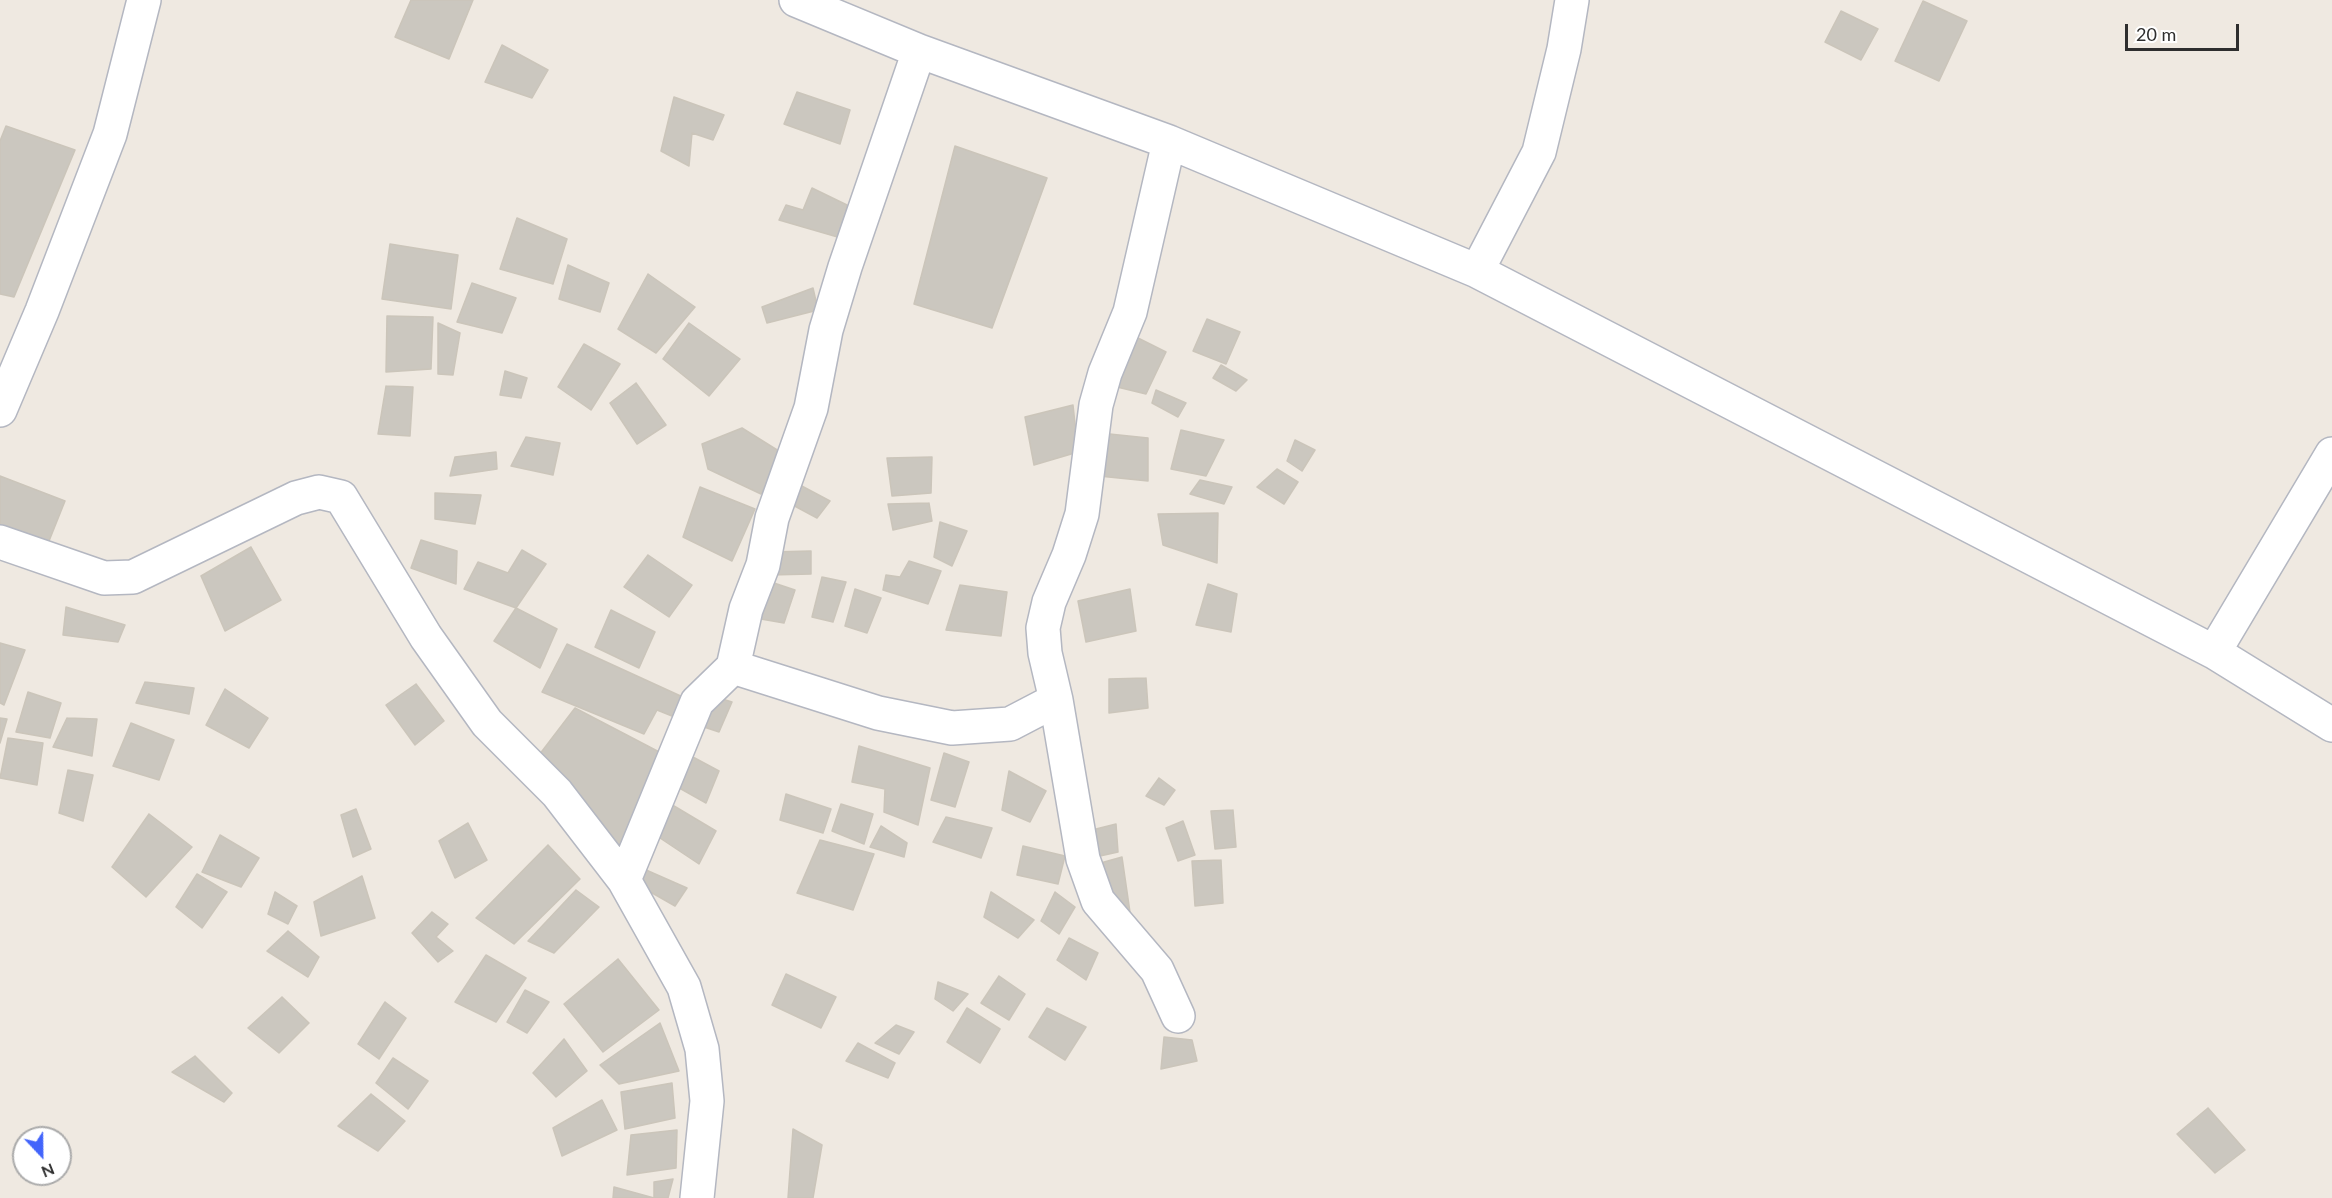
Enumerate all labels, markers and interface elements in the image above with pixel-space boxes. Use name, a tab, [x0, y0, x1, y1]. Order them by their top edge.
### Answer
scale bar	[2128, 12, 2242, 50]
text: 20 m	[2136, 23, 2176, 45]
north arrow	[12, 1126, 72, 1186]
text: N	[39, 1160, 57, 1182]

